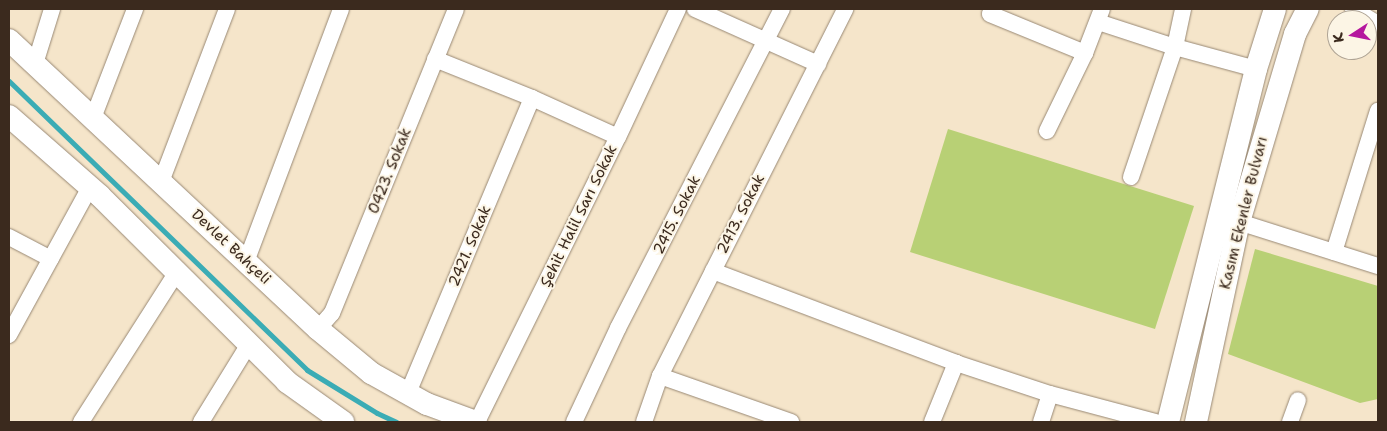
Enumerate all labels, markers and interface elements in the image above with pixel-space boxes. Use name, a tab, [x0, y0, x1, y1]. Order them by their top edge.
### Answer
north arrow	[1327, 10, 1377, 60]
text: K	[1329, 31, 1348, 44]
street label: 0423. Sokak	[365, 125, 415, 217]
street label: Kasım Ekenler Bulvarı	[1216, 135, 1272, 291]
street label: Şehit Halil Sarı Sokak	[537, 142, 621, 290]
street label: 2413. Sokak	[713, 171, 769, 257]
street label: 2415. Sokak	[649, 173, 705, 257]
street label: 2421. Sokak	[445, 203, 495, 289]
street label: Devlet Bahçeli	[188, 206, 274, 288]

